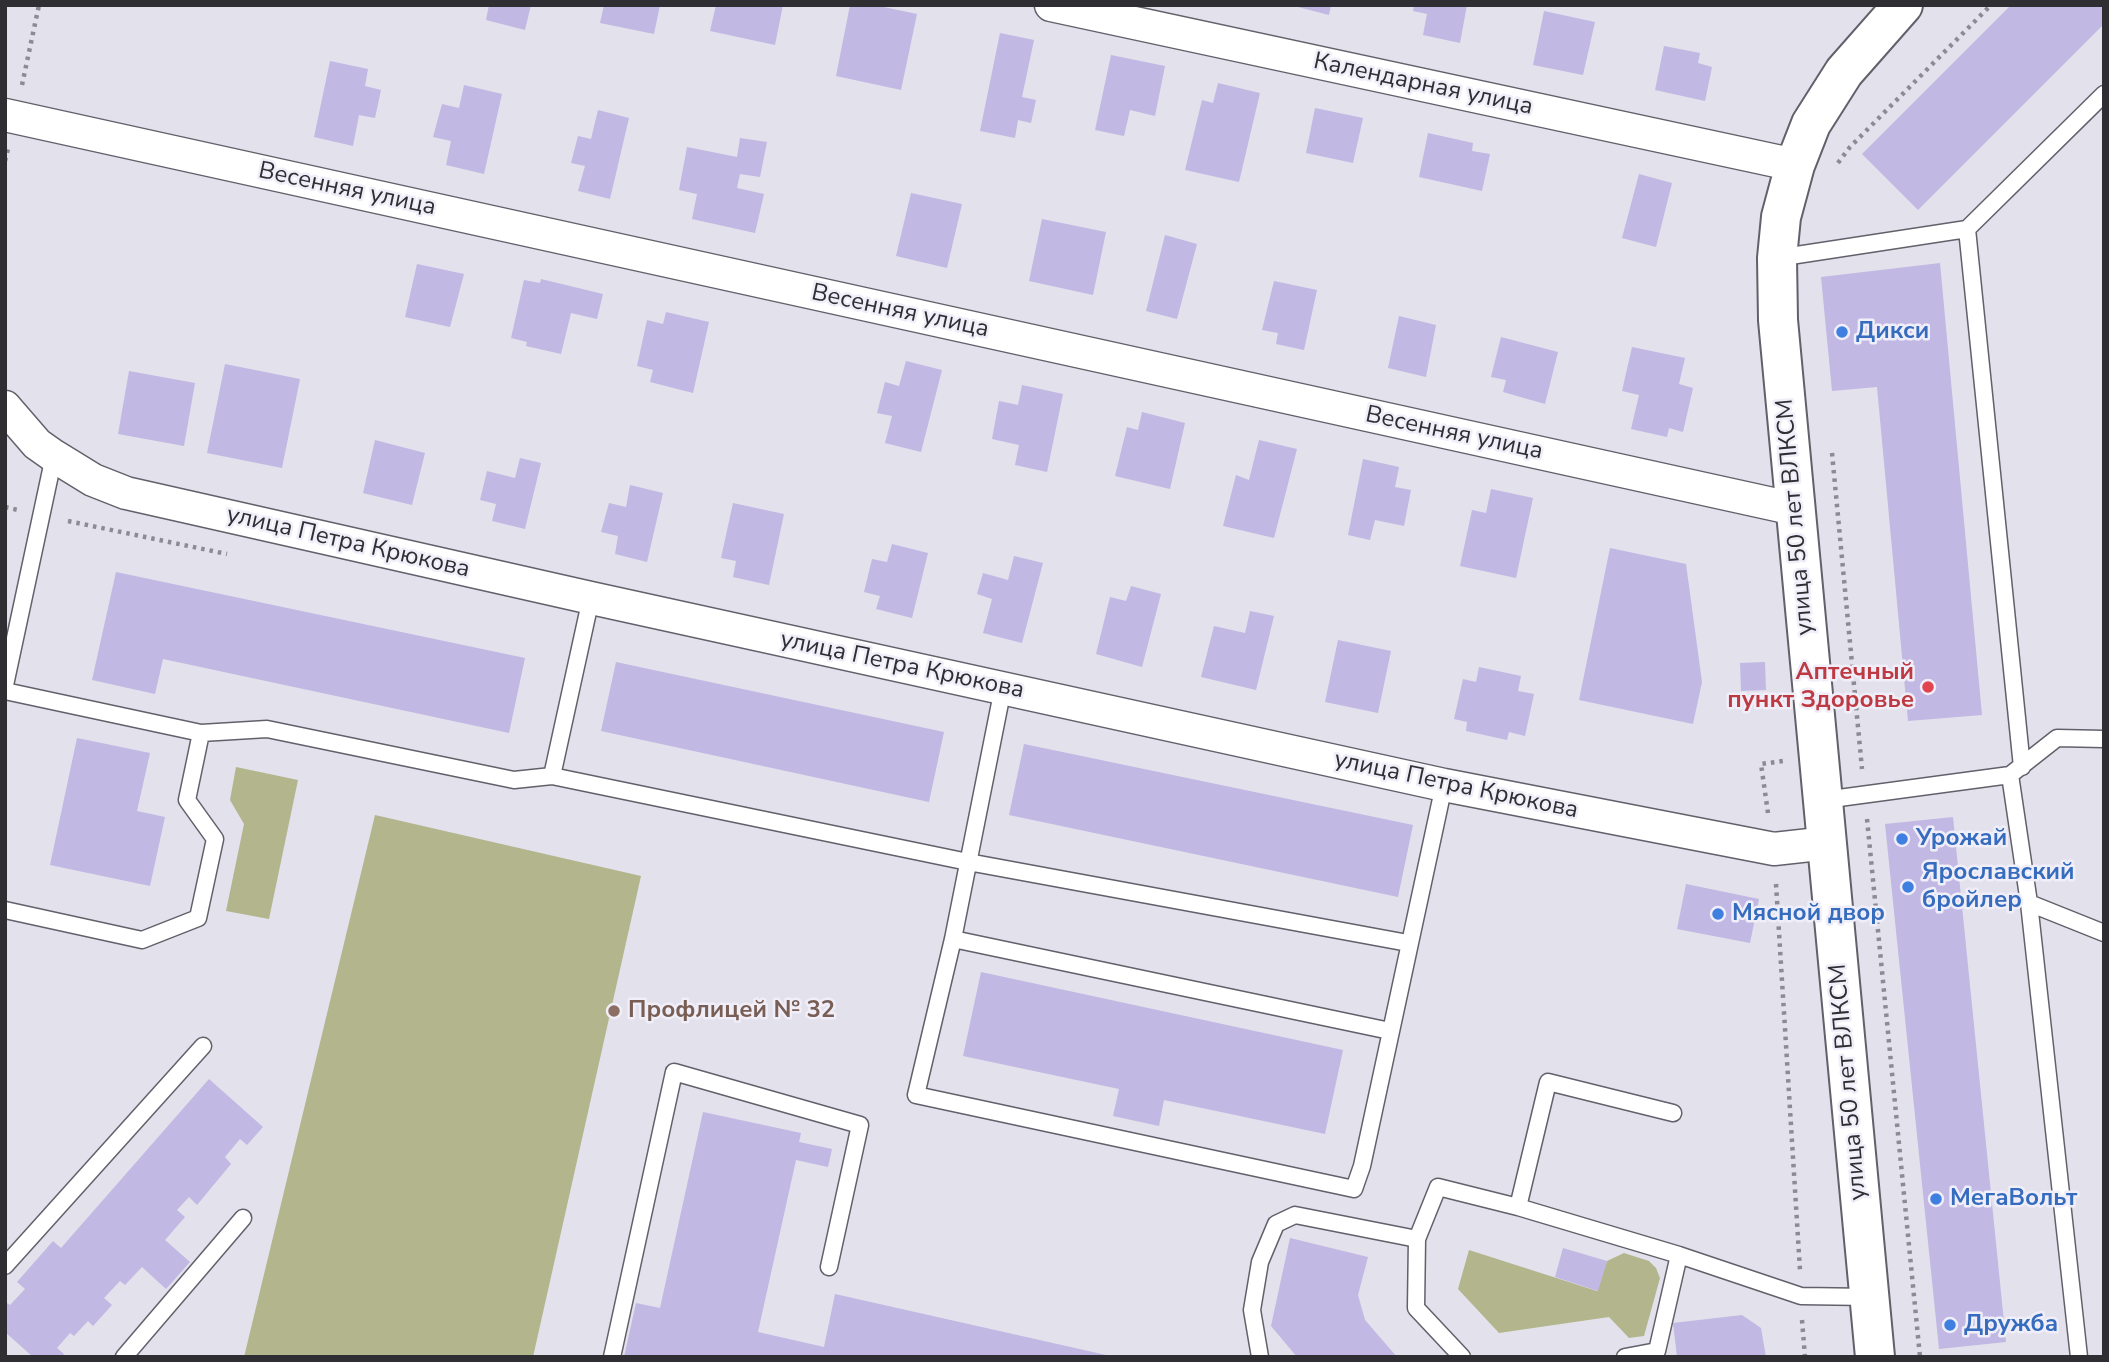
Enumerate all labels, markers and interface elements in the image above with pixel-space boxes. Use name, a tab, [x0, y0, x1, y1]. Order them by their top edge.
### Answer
street label: Календарная улица	[1311, 48, 1535, 122]
street label: Весенняя улица	[256, 157, 438, 223]
street label: Весенняя улица	[809, 279, 991, 345]
place label: Дикси	[1856, 318, 1929, 346]
marker: Дикси	[1834, 324, 1850, 340]
street label: улица 50 лет ВЛКСМ	[1771, 398, 1821, 636]
street label: Весенняя улица	[1363, 401, 1545, 467]
street label: улица Петра Крюкова	[224, 501, 472, 585]
street label: улица Петра Крюкова	[777, 626, 1027, 706]
place label: Аптечный пункт Здоровье	[1727, 659, 1914, 715]
marker: Аптечный пункт Здоровье	[1920, 679, 1936, 695]
street label: улица Петра Крюкова	[1331, 746, 1581, 826]
place label: Урожай	[1916, 825, 2007, 853]
marker: Урожай	[1894, 831, 1910, 847]
place label: Ярославский бройлер	[1922, 859, 2075, 915]
marker: Ярославский бройлер	[1900, 879, 1916, 895]
place label: Мясной двор	[1732, 900, 1885, 928]
marker: Мясной двор	[1710, 906, 1726, 922]
street label: улица 50 лет ВЛКСМ	[1824, 963, 1874, 1201]
place label: Профлицей № 32	[628, 997, 835, 1025]
marker: Профлицей № 32	[606, 1003, 622, 1019]
place label: МегаВольт	[1950, 1185, 2077, 1213]
marker: МегаВольт	[1928, 1191, 1944, 1207]
place label: Дружба	[1964, 1311, 2058, 1339]
marker: Дружба	[1942, 1317, 1958, 1333]

